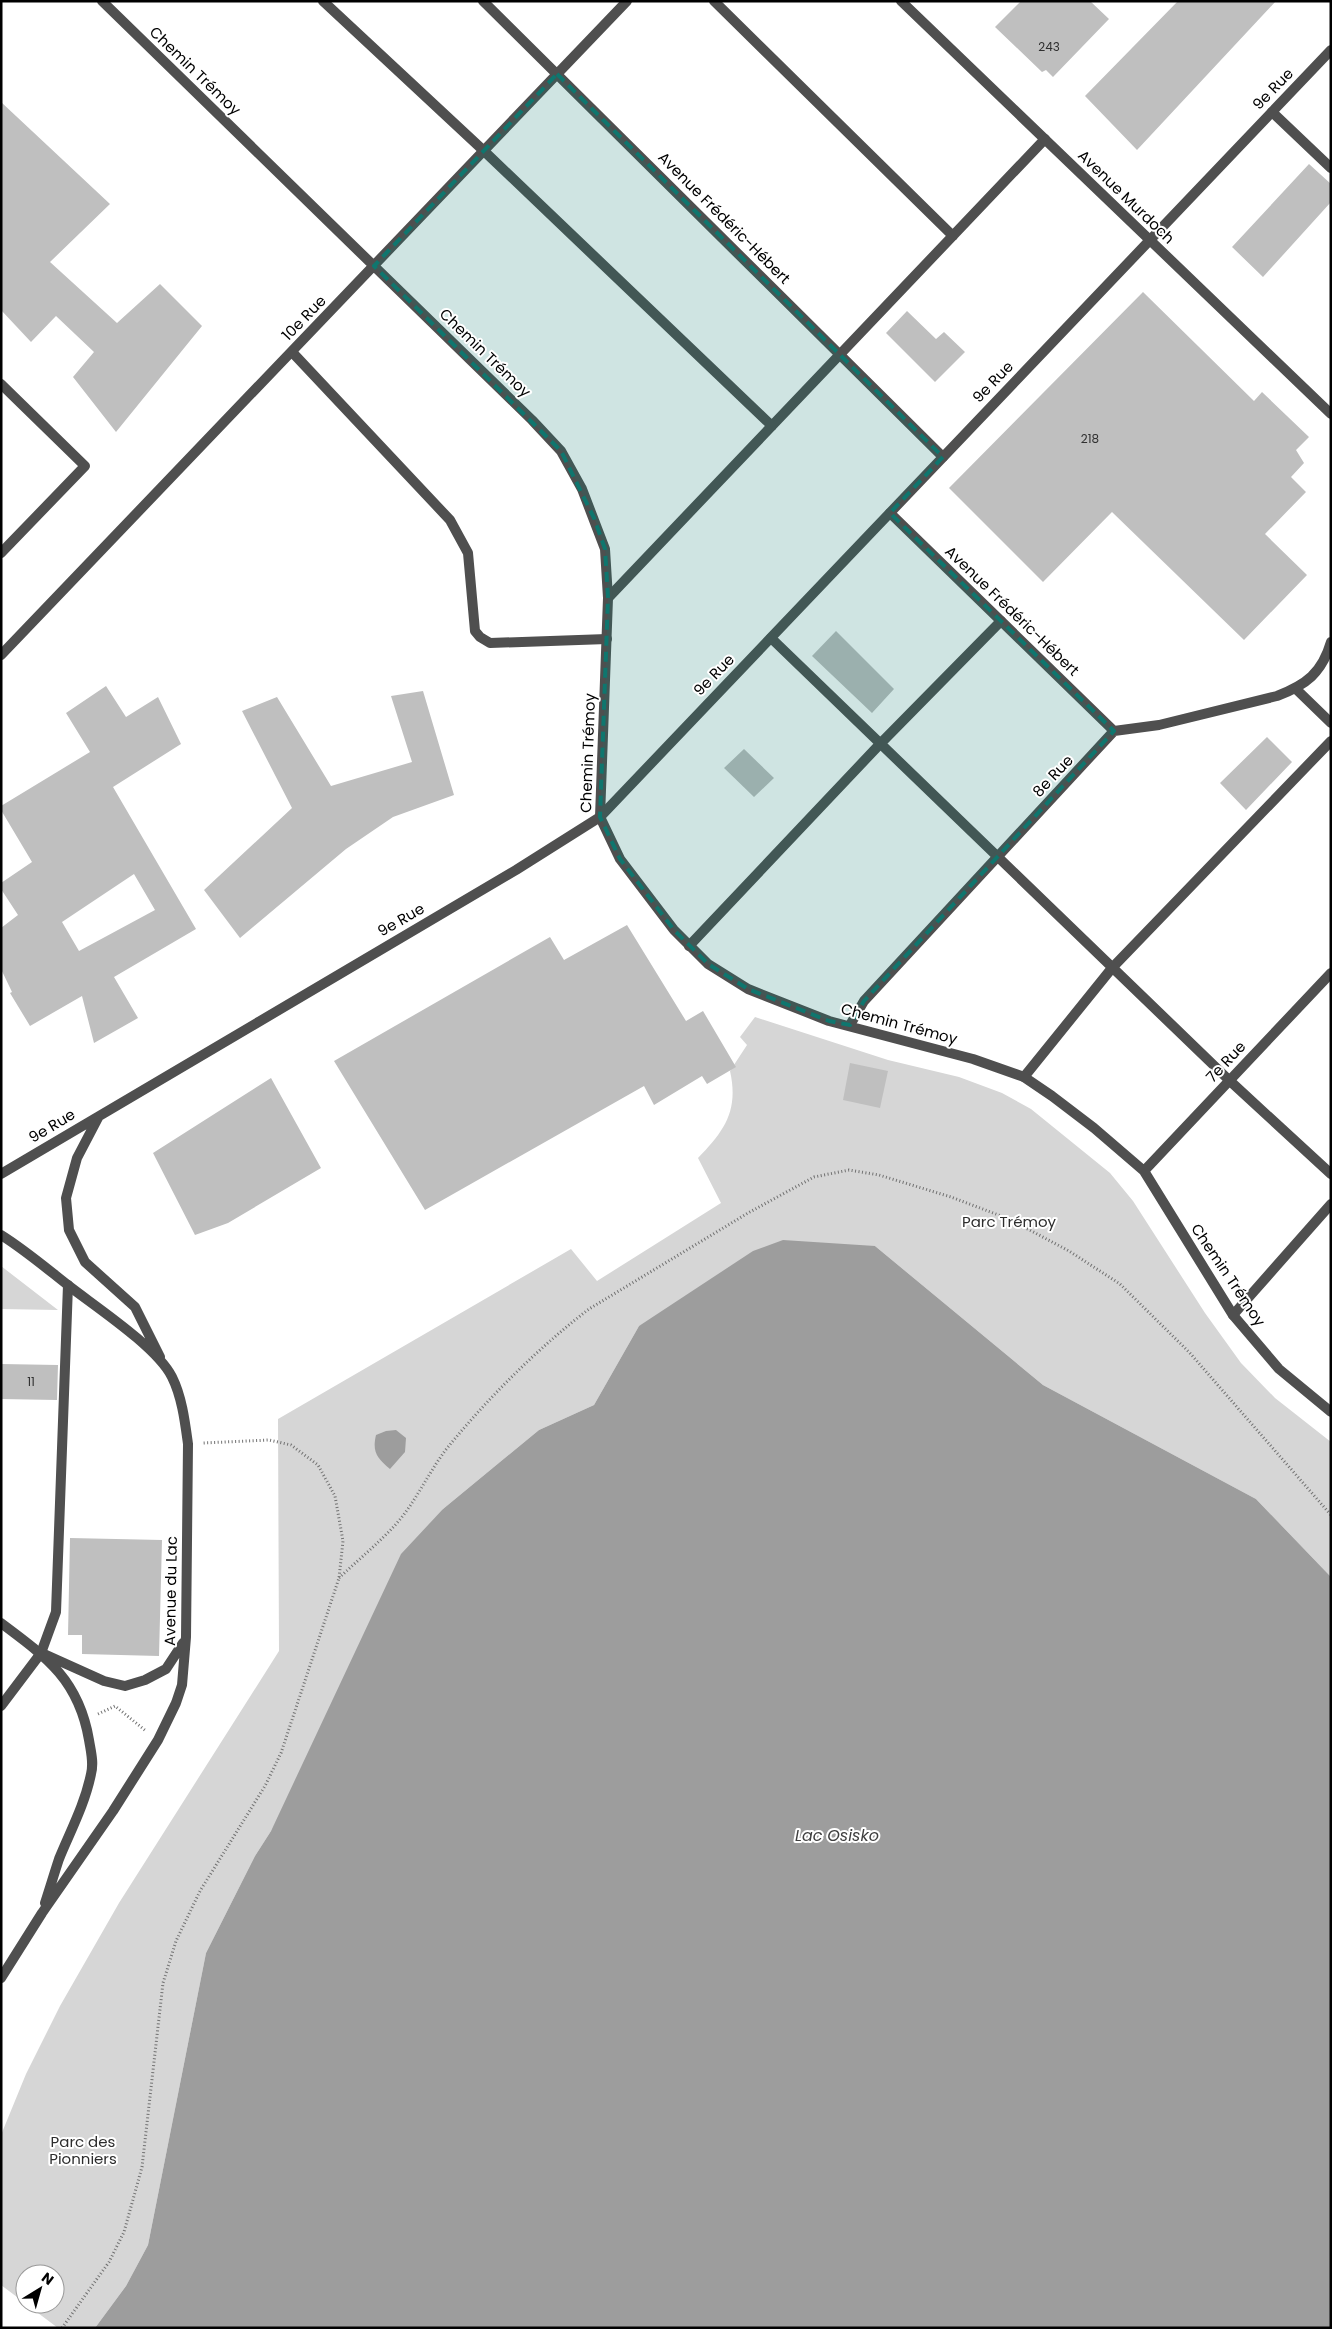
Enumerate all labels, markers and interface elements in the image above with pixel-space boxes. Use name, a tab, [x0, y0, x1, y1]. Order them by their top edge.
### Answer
street label: Chemin Trémoy	[145, 22, 246, 120]
house number: 243	[1038, 38, 1060, 55]
street label: 9e Rue	[1247, 63, 1298, 114]
street label: Avenue Murdoch	[1073, 145, 1179, 248]
street label: Avenue Frédéric-Hébert	[654, 147, 795, 288]
street label: 10e Rue	[277, 290, 330, 345]
street label: Chemin Trémoy	[435, 304, 536, 402]
street label: 9e Rue	[967, 356, 1018, 407]
house number: 218	[1081, 430, 1099, 447]
street label: Avenue Frédéric-Hébert	[941, 541, 1084, 680]
street label: 9e Rue	[688, 649, 739, 700]
street label: Chemin Trémoy	[575, 692, 600, 813]
street label: 8e Rue	[1028, 750, 1078, 801]
street label: 9e Rue	[374, 898, 428, 941]
street label: Chemin Trémoy	[839, 998, 960, 1049]
street label: 7e Rue	[1201, 1036, 1250, 1087]
street label: 9e Rue	[25, 1103, 79, 1148]
park label: Parc Trémoy	[962, 1211, 1057, 1232]
street label: Chemin Trémoy	[1186, 1219, 1271, 1331]
house number: 11	[27, 1373, 35, 1390]
street label: Avenue du Lac	[159, 1536, 182, 1646]
water label: Lac Osisko	[795, 1824, 879, 1847]
park label: Parc des Pionniers	[49, 2131, 117, 2169]
north arrow	[15, 2264, 65, 2314]
text: N	[38, 2267, 58, 2290]

